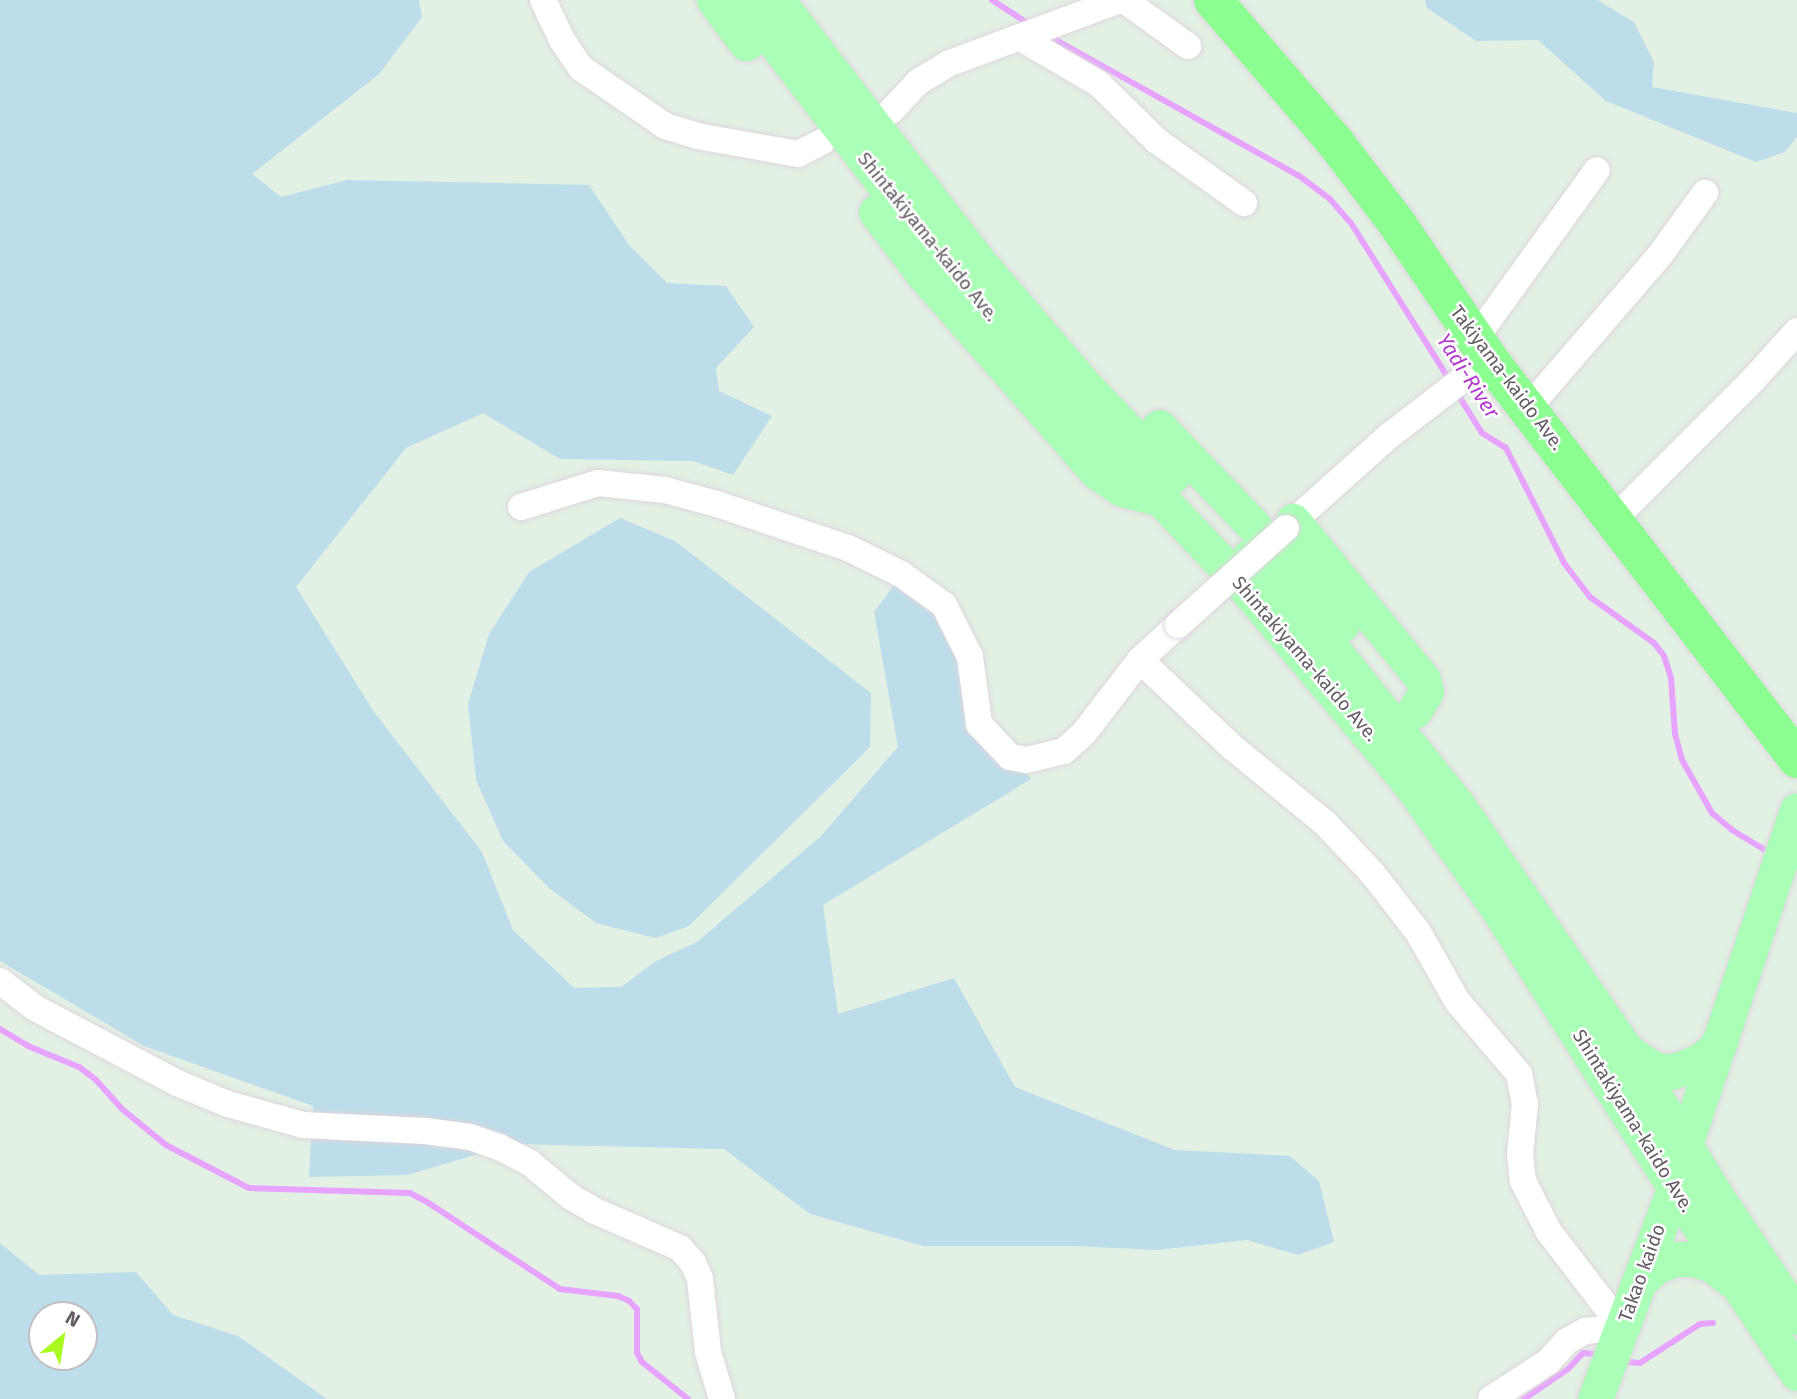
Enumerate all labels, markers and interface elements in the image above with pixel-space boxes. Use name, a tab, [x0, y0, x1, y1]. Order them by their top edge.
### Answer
street label: Shintakiyama-kaido Ave.	[853, 148, 1003, 326]
street label: Takiyama-kaido Ave.	[1445, 301, 1569, 455]
water label: Yadi-River	[1431, 329, 1505, 423]
street label: Shintakiyama-kaido Ave.	[1227, 572, 1383, 746]
street label: Shintakiyama-kaido Ave.	[1567, 1025, 1699, 1217]
street label: Takao kaido	[1614, 1221, 1670, 1325]
north arrow	[28, 1301, 98, 1371]
text: N	[62, 1306, 84, 1332]

